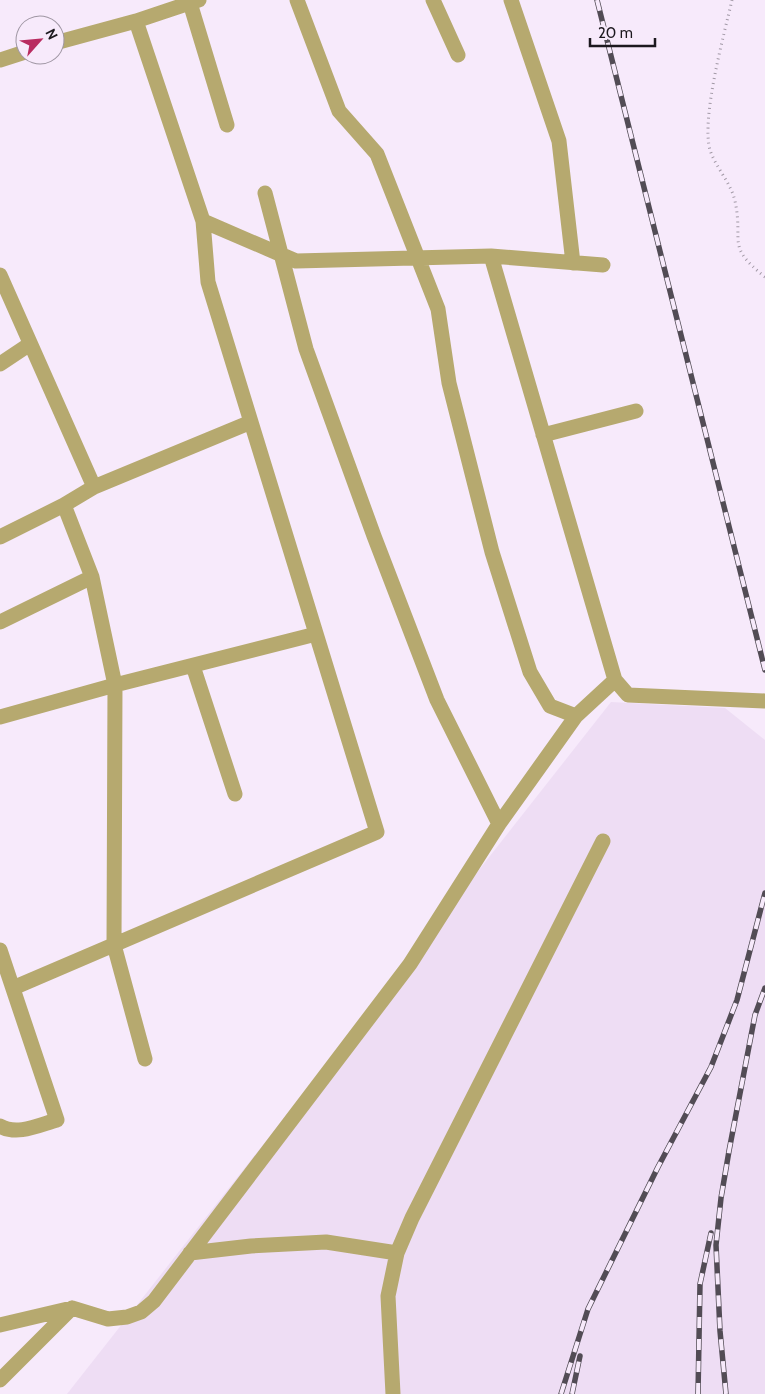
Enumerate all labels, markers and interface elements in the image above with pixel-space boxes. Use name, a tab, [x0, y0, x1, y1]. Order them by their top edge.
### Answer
north arrow	[15, 15, 65, 65]
scale bar	[590, 15, 655, 47]
text: 20 m	[598, 24, 633, 42]
text: N	[41, 26, 62, 43]

